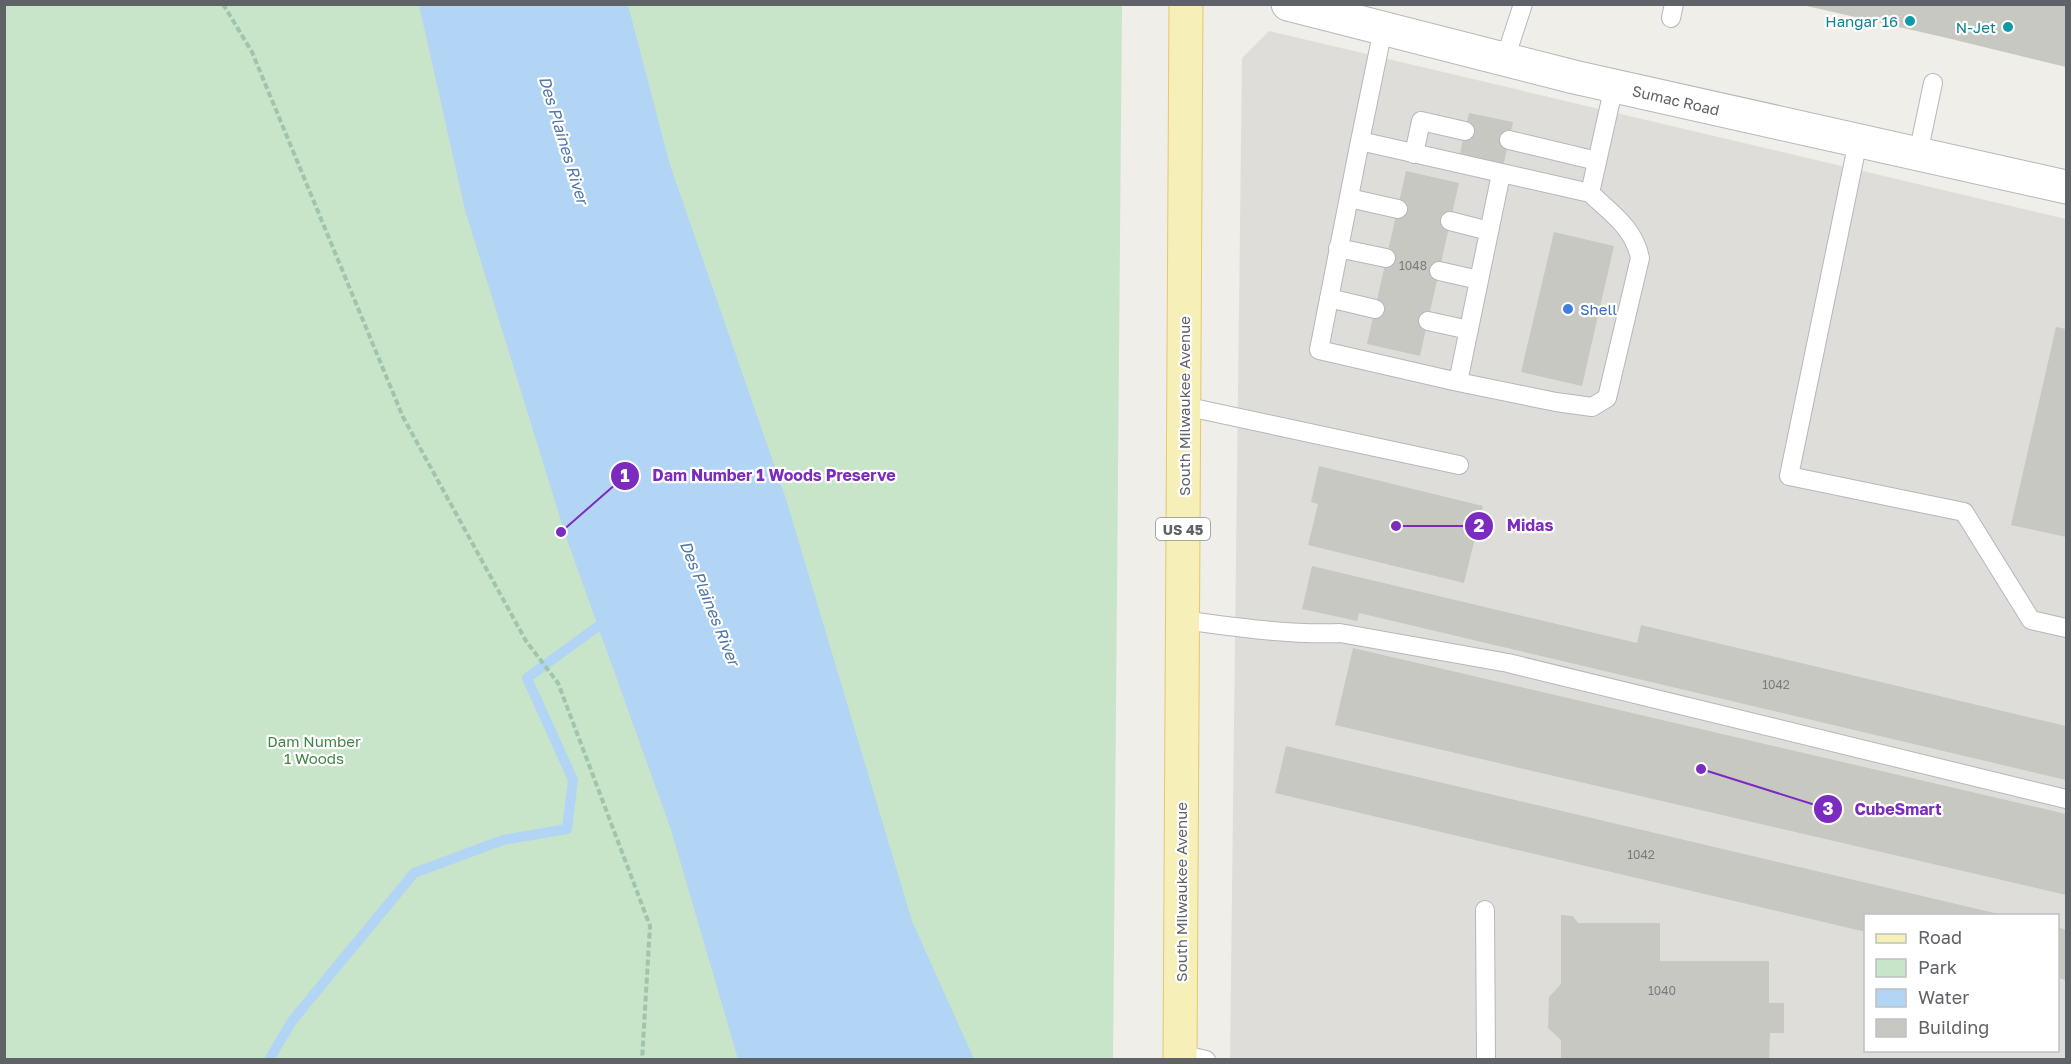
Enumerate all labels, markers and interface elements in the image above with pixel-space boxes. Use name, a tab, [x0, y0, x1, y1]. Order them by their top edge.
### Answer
place label: Hangar 16	[1825, 12, 1898, 30]
marker: Hangar 16	[1903, 14, 1917, 28]
place label: N-Jet	[1956, 18, 1996, 36]
marker: N-Jet	[2001, 20, 2015, 34]
water label: Des Plaines River	[535, 74, 594, 209]
street label: Sumac Road	[1631, 81, 1721, 119]
house number: 1048	[1399, 258, 1427, 273]
place label: Shell	[1580, 300, 1617, 318]
marker: Shell	[1561, 302, 1575, 316]
street label: South Milwaukee Avenue	[1175, 316, 1193, 496]
callout: Dam Number 1 Woods Preserve	[610, 459, 907, 493]
text: 1	[620, 464, 630, 486]
text: Dam Number 1 Woods Preserve	[652, 465, 896, 485]
callout: Midas	[1464, 509, 1565, 543]
text: 2	[1474, 514, 1485, 536]
text: Midas	[1507, 515, 1553, 535]
road number: US 45	[1156, 518, 1210, 540]
water label: Des Plaines River	[676, 538, 745, 671]
house number: 1042	[1762, 677, 1790, 692]
park label: Dam Number 1 Woods	[267, 732, 361, 767]
callout: CubeSmart	[1813, 792, 1954, 826]
text: 3	[1823, 797, 1834, 819]
text: CubeSmart	[1854, 799, 1942, 819]
street label: South Milwaukee Avenue	[1172, 802, 1190, 982]
house number: 1042	[1627, 847, 1655, 862]
legend	[1864, 914, 2059, 1052]
text: Road	[1918, 926, 1962, 948]
text: Park	[1918, 956, 1957, 978]
house number: 1040	[1648, 983, 1676, 998]
text: Water	[1918, 986, 1969, 1008]
text: Building	[1918, 1016, 1989, 1038]

